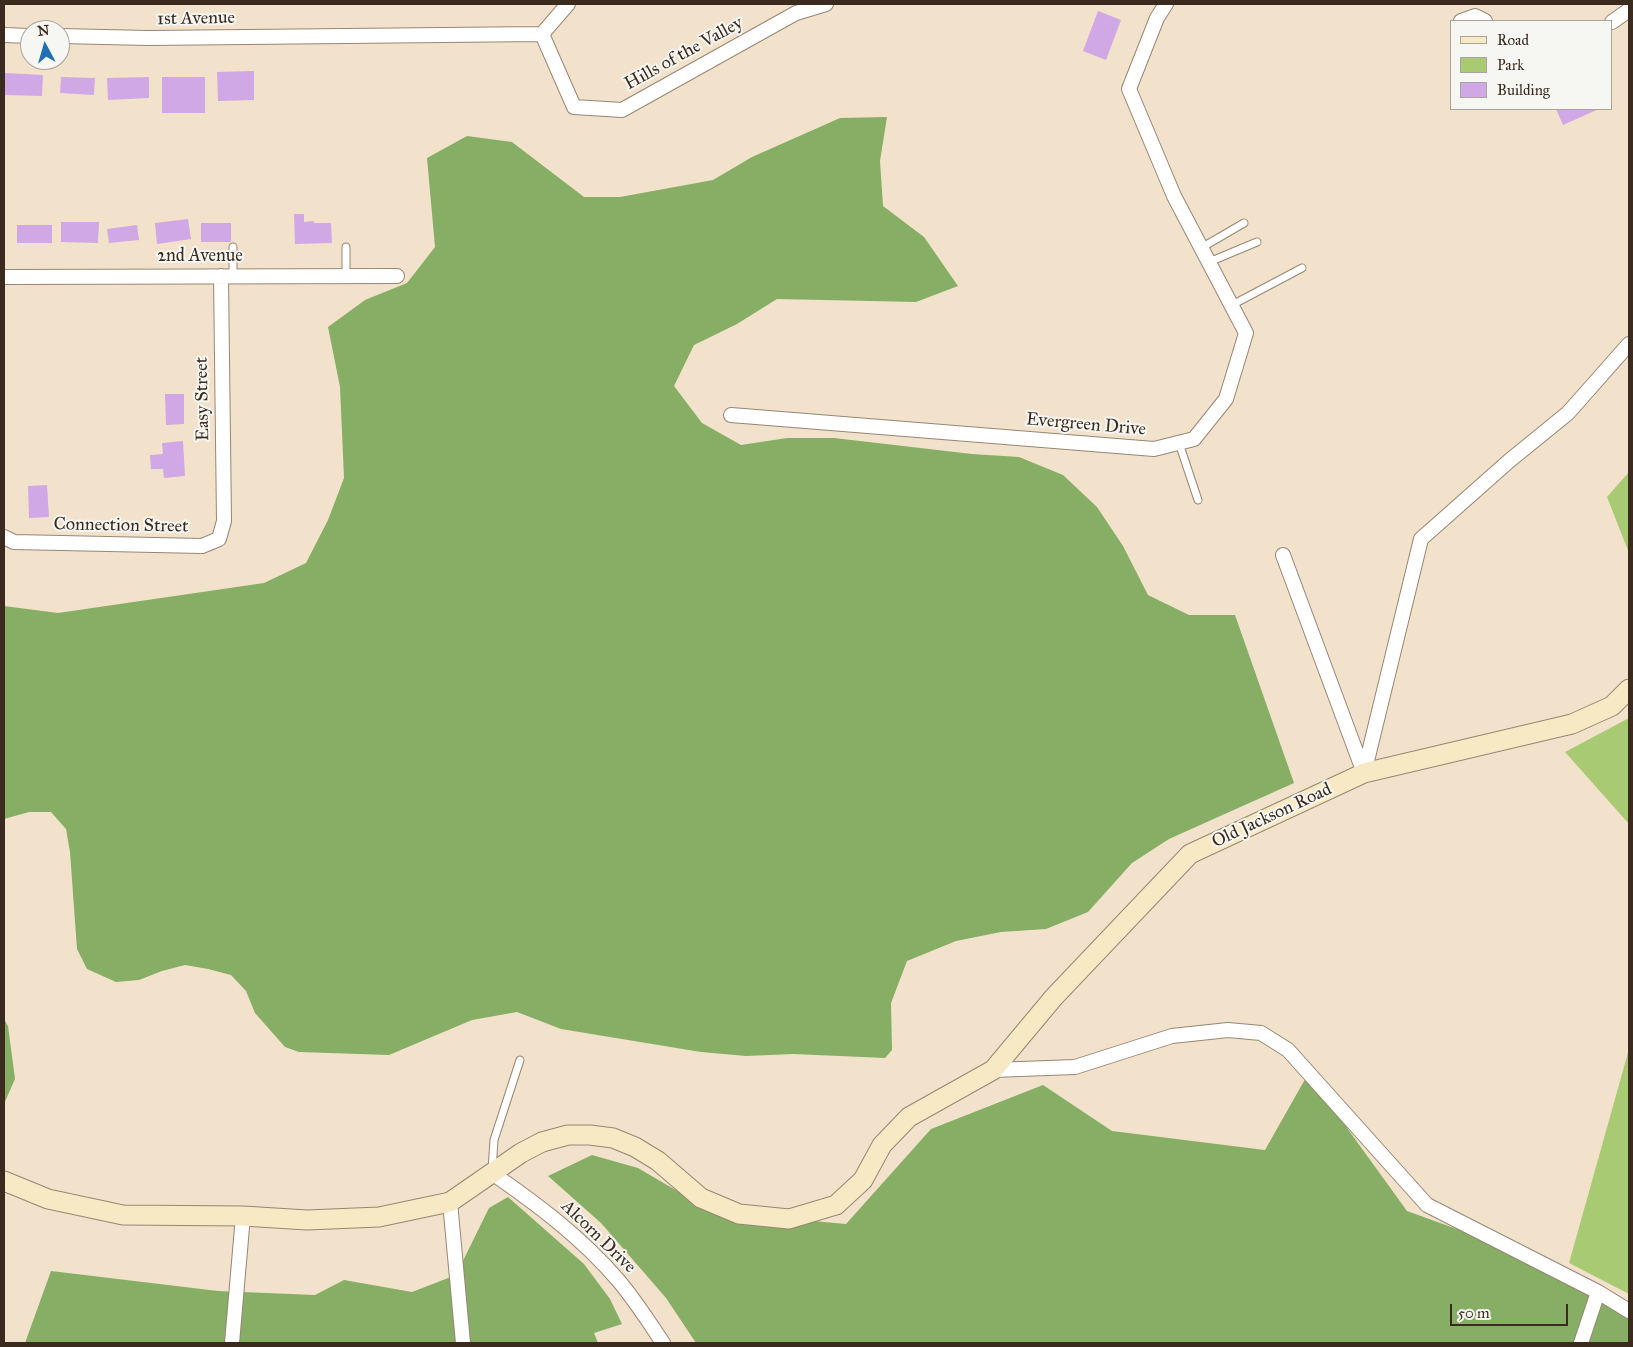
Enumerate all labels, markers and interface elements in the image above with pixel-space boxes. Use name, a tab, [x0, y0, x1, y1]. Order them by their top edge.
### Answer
street label: 1st Avenue	[157, 8, 235, 30]
street label: Hills of the Valley	[621, 13, 747, 95]
north arrow	[20, 20, 70, 70]
legend	[1450, 20, 1613, 110]
text: N	[37, 22, 50, 40]
text: Road	[1497, 31, 1529, 49]
text: Park	[1497, 56, 1524, 74]
text: Building	[1497, 81, 1550, 99]
street label: 2nd Avenue	[157, 246, 243, 268]
street label: Easy Street	[191, 357, 215, 441]
street label: Evergreen Drive	[1025, 409, 1147, 441]
street label: Connection Street	[53, 514, 189, 538]
street label: Old Jackson Road	[1209, 779, 1335, 853]
street label: Alcorn Drive	[556, 1196, 640, 1278]
scale bar	[1453, 1294, 1570, 1326]
text: 50 m	[1458, 1304, 1490, 1322]

